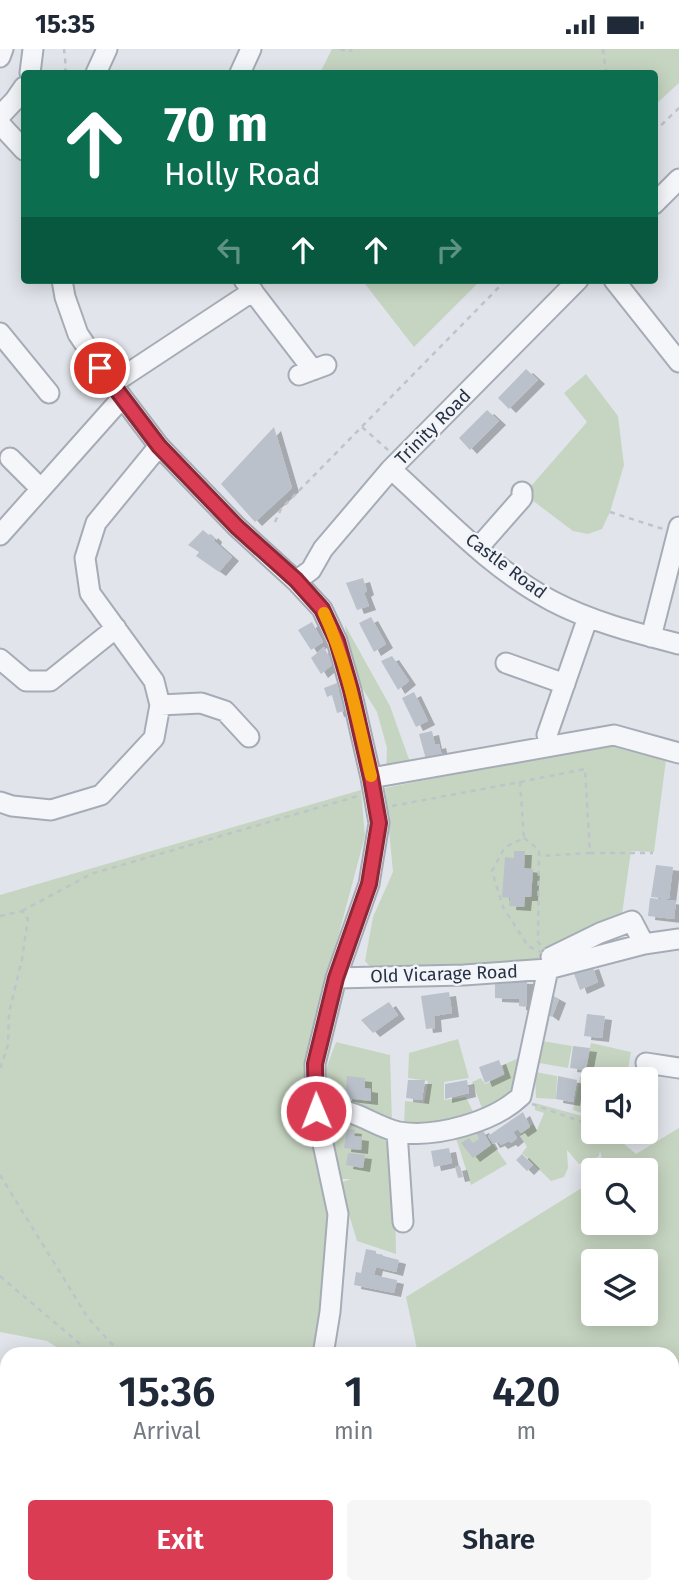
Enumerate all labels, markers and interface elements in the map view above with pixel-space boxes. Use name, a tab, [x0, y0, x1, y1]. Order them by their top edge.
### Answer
text: 15:35	[35, 9, 95, 40]
text: 70 m	[164, 95, 268, 154]
icon: ahead	[49, 98, 140, 189]
text: Holly Road	[164, 155, 321, 193]
icon: left	[211, 231, 249, 269]
icon: ahead	[284, 231, 322, 269]
icon: ahead	[357, 231, 395, 269]
icon: right	[430, 231, 468, 269]
pin	[70, 338, 130, 398]
icon: arrive	[81, 349, 119, 387]
street label: Trinity Road	[391, 385, 475, 469]
street label: Castle Road	[461, 528, 551, 604]
street label: Old Vicarage Road	[370, 960, 518, 988]
map controls	[581, 1067, 658, 1326]
button: sound	[581, 1067, 658, 1144]
position arrow	[279, 1074, 353, 1148]
button: search	[581, 1158, 658, 1235]
button: layers	[581, 1249, 658, 1326]
text: 15:36	[118, 1367, 215, 1417]
text: 1	[344, 1367, 363, 1417]
text: 420	[492, 1367, 560, 1417]
text: Arrival	[133, 1417, 201, 1445]
text: min	[334, 1417, 374, 1445]
text: m	[516, 1417, 536, 1445]
button: Exit	[28, 1500, 333, 1580]
button: Share	[347, 1500, 651, 1580]

